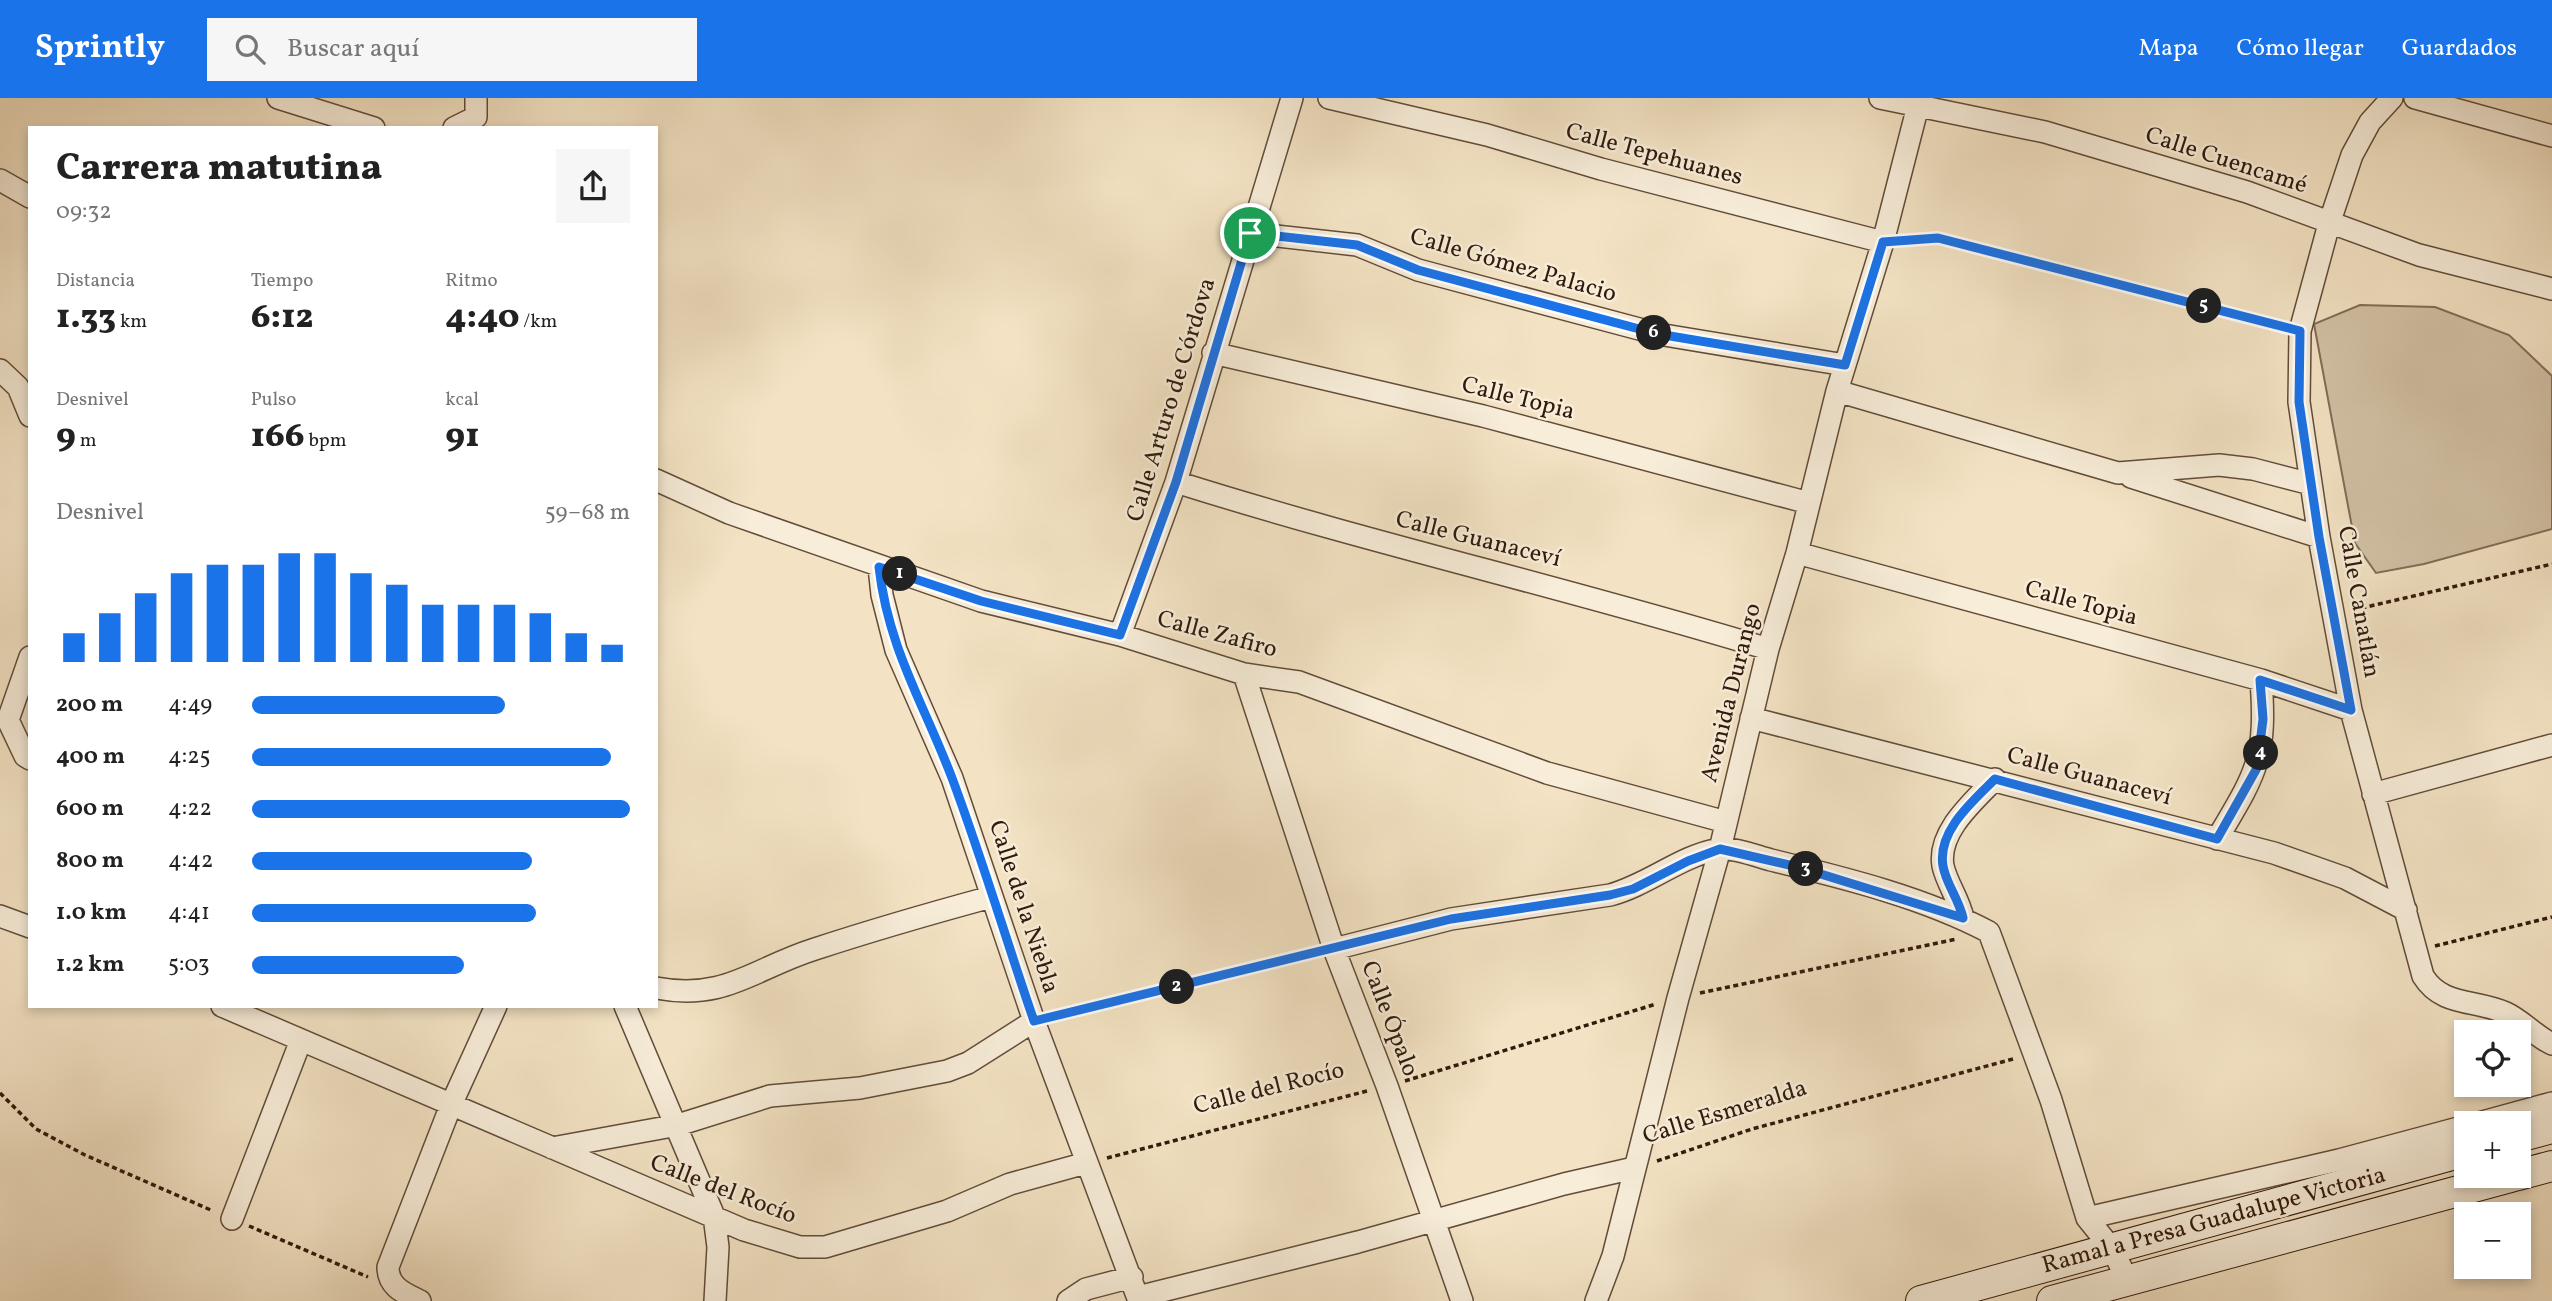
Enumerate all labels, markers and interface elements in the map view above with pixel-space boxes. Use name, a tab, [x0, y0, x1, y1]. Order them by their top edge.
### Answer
search box	[207, 18, 697, 81]
text: Sprintly	[35, 26, 165, 72]
icon: search	[231, 30, 269, 68]
text: Buscar aquí	[287, 31, 419, 67]
text: Mapa	[2139, 32, 2199, 66]
text: Cómo llegar	[2237, 32, 2364, 66]
text: Guardados	[2402, 32, 2517, 66]
street label: Calle Tepehuanes	[1562, 115, 1746, 195]
street label: Calle Cuencamé	[2141, 119, 2311, 203]
text: Carrera matutina	[56, 143, 382, 196]
button: share	[556, 149, 630, 223]
text: 09:32	[56, 196, 112, 228]
pin	[1220, 203, 1280, 263]
icon: arrive	[1231, 214, 1269, 252]
street label: Calle Gómez Palacio	[1406, 220, 1620, 312]
text: Distancia	[56, 268, 135, 294]
text: Tiempo	[251, 268, 313, 294]
text: Ritmo	[445, 268, 498, 294]
street label: Calle Arturo de Córdova	[1119, 274, 1225, 526]
pin: 5	[2186, 288, 2222, 324]
text: 5	[2199, 292, 2208, 318]
text: 1.33	[56, 294, 116, 342]
text: 6:12	[251, 294, 313, 342]
text: 4:40	[445, 294, 519, 342]
text: km	[116, 309, 147, 335]
text: /km	[519, 309, 557, 335]
pin: 6	[1636, 316, 1672, 350]
text: 6	[1648, 319, 1659, 345]
street label: Calle Topia	[1458, 369, 1578, 429]
text: Desnivel	[56, 387, 129, 413]
text: Pulso	[251, 387, 296, 413]
text: kcal	[445, 387, 479, 413]
text: 9	[56, 413, 76, 461]
text: 166	[251, 413, 305, 461]
text: 91	[445, 413, 479, 461]
text: m	[76, 428, 96, 454]
text: bpm	[305, 428, 347, 454]
text: Desnivel	[56, 497, 144, 529]
text: 59–68 m	[545, 497, 630, 529]
street label: Calle Guanaceví	[1392, 503, 1564, 577]
street label: Calle Canatlán	[2328, 523, 2388, 681]
pin: 1	[883, 556, 918, 592]
text: 1	[896, 560, 903, 586]
street label: Calle Topia	[2021, 573, 2141, 635]
street label: Avenida Durango	[1693, 600, 1771, 786]
street label: Calle Zafiro	[1153, 603, 1281, 667]
text: 200 m	[56, 689, 123, 721]
text: 4:49	[168, 689, 212, 721]
pin: 4	[2244, 736, 2278, 770]
street label: Calle Guanaceví	[2003, 739, 2175, 815]
text: 4	[2255, 739, 2266, 765]
text: 400 m	[56, 741, 125, 773]
text: 4:25	[168, 741, 211, 773]
text: 600 m	[56, 793, 124, 825]
text: 4:22	[168, 793, 212, 825]
street label: Calle de la Niebla	[979, 816, 1067, 998]
text: 800 m	[56, 845, 124, 877]
text: 4:42	[168, 845, 213, 877]
pin: 3	[1788, 852, 1824, 886]
text: 3	[1801, 855, 1810, 881]
text: 1.0 km	[56, 897, 127, 929]
text: 4:41	[168, 897, 210, 929]
text: 1.2 km	[56, 949, 125, 981]
text: 5:03	[168, 949, 210, 981]
street label: Calle Ópalo	[1351, 956, 1427, 1082]
pin: 2	[1160, 970, 1194, 1004]
text: 2	[1172, 973, 1181, 999]
map controls	[2454, 1020, 2531, 1279]
button: locate	[2454, 1020, 2531, 1097]
street label: Calle del Rocío	[1190, 1054, 1348, 1124]
street label: Calle Esmeralda	[1639, 1072, 1811, 1154]
button: +	[2454, 1111, 2531, 1188]
street label: Calle del Rocío	[645, 1146, 801, 1234]
street label: Ramal a Presa Guadalupe Victoria	[2038, 1159, 2390, 1283]
button: −	[2454, 1202, 2531, 1279]

